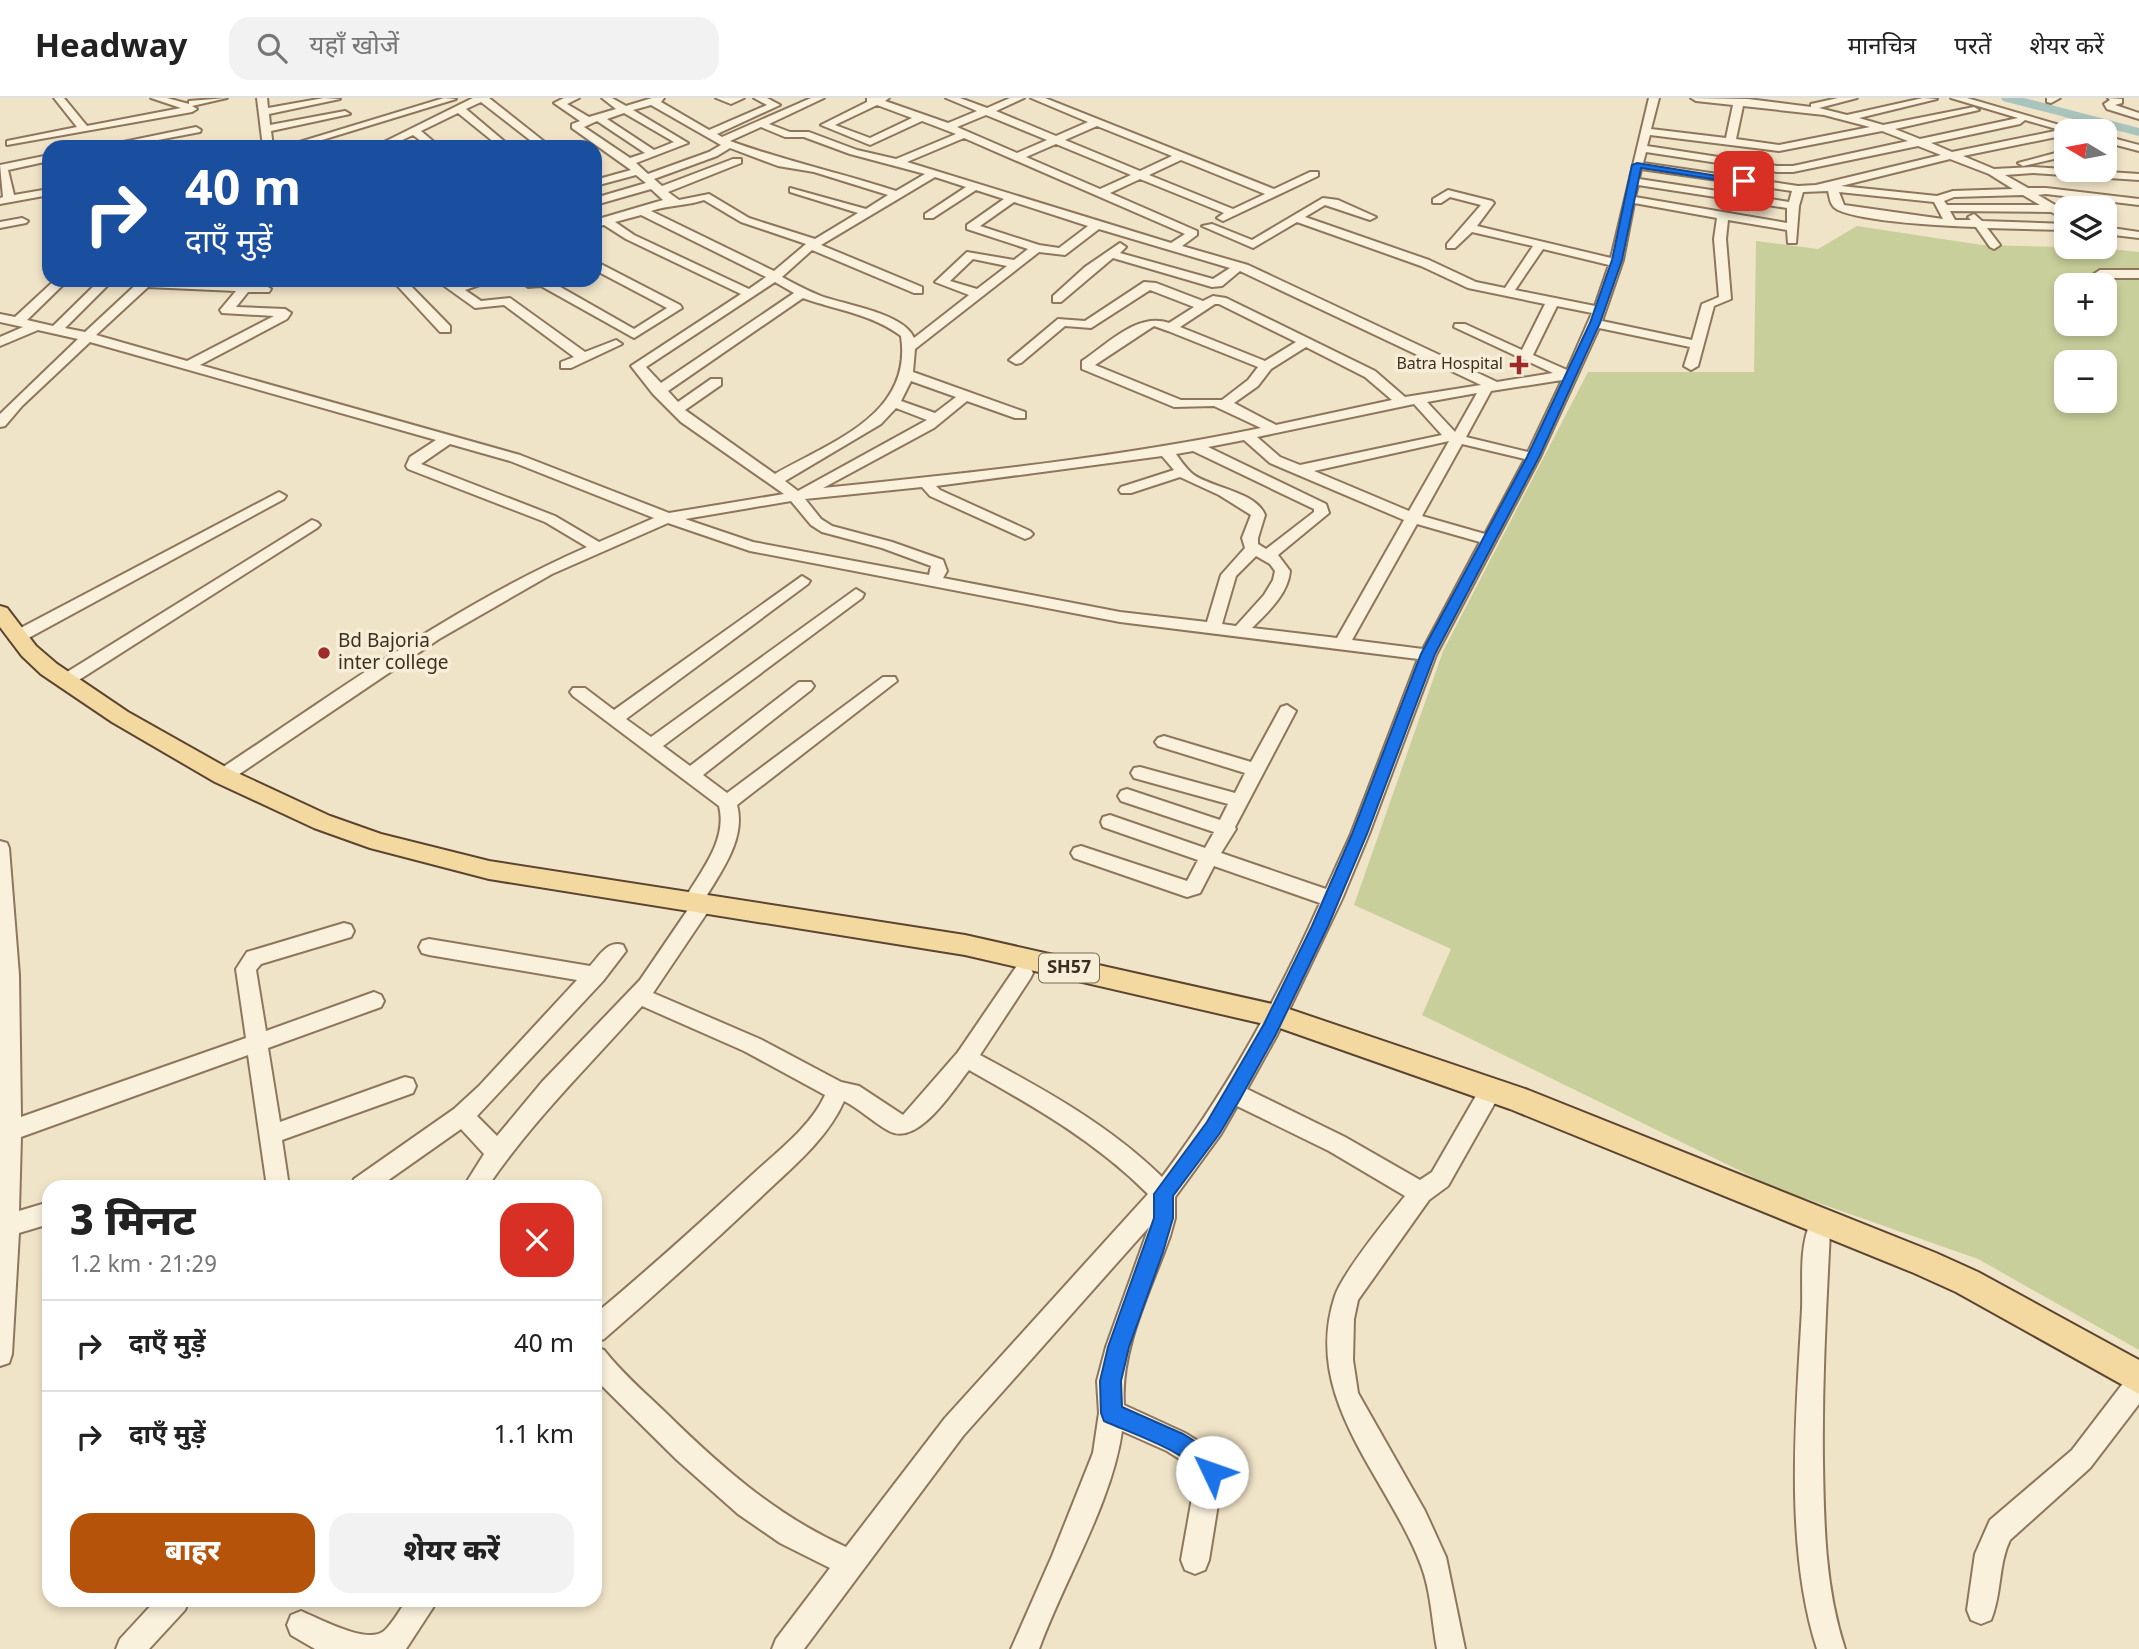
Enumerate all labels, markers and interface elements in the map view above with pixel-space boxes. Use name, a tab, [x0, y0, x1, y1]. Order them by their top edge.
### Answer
search box	[229, 17, 719, 80]
text: Headway	[35, 27, 187, 70]
icon: search	[253, 29, 291, 67]
text: यहाँ खोजें	[309, 31, 399, 65]
text: मानचित्र	[1848, 32, 1916, 64]
text: परतें	[1954, 32, 1991, 64]
text: शेयर करें	[2029, 32, 2104, 64]
north arrow	[2054, 119, 2118, 182]
map controls	[2054, 119, 2117, 413]
pin	[1714, 151, 1774, 211]
text: 40 m	[185, 161, 301, 225]
icon: arrive	[1725, 162, 1763, 200]
icon: right	[70, 168, 161, 259]
button: layers	[2054, 196, 2117, 259]
text: दाएँ मुड़ें	[185, 223, 273, 265]
button: +	[2054, 273, 2117, 336]
button: −	[2054, 350, 2117, 413]
place label: Batra Hospital	[1396, 355, 1503, 376]
marker: Batra Hospital	[1509, 355, 1529, 375]
place label: Bd Bajoria inter college	[338, 630, 449, 677]
marker: Bd Bajoria inter college	[316, 645, 332, 661]
road number: SH57	[1039, 954, 1099, 982]
text: 3 मिनट	[70, 1197, 195, 1252]
button: close	[500, 1203, 574, 1277]
text: 1.2 km · 21:29	[70, 1251, 217, 1281]
icon: right	[70, 1327, 108, 1365]
text: दाएँ मुड़ें	[129, 1329, 206, 1363]
text: 40 m	[514, 1329, 574, 1363]
icon: right	[70, 1418, 108, 1456]
text: दाएँ मुड़ें	[129, 1420, 206, 1454]
text: 1.1 km	[493, 1420, 574, 1454]
position arrow	[1175, 1435, 1249, 1509]
button: बाहर	[70, 1513, 315, 1593]
button: शेयर करें	[329, 1513, 574, 1593]

